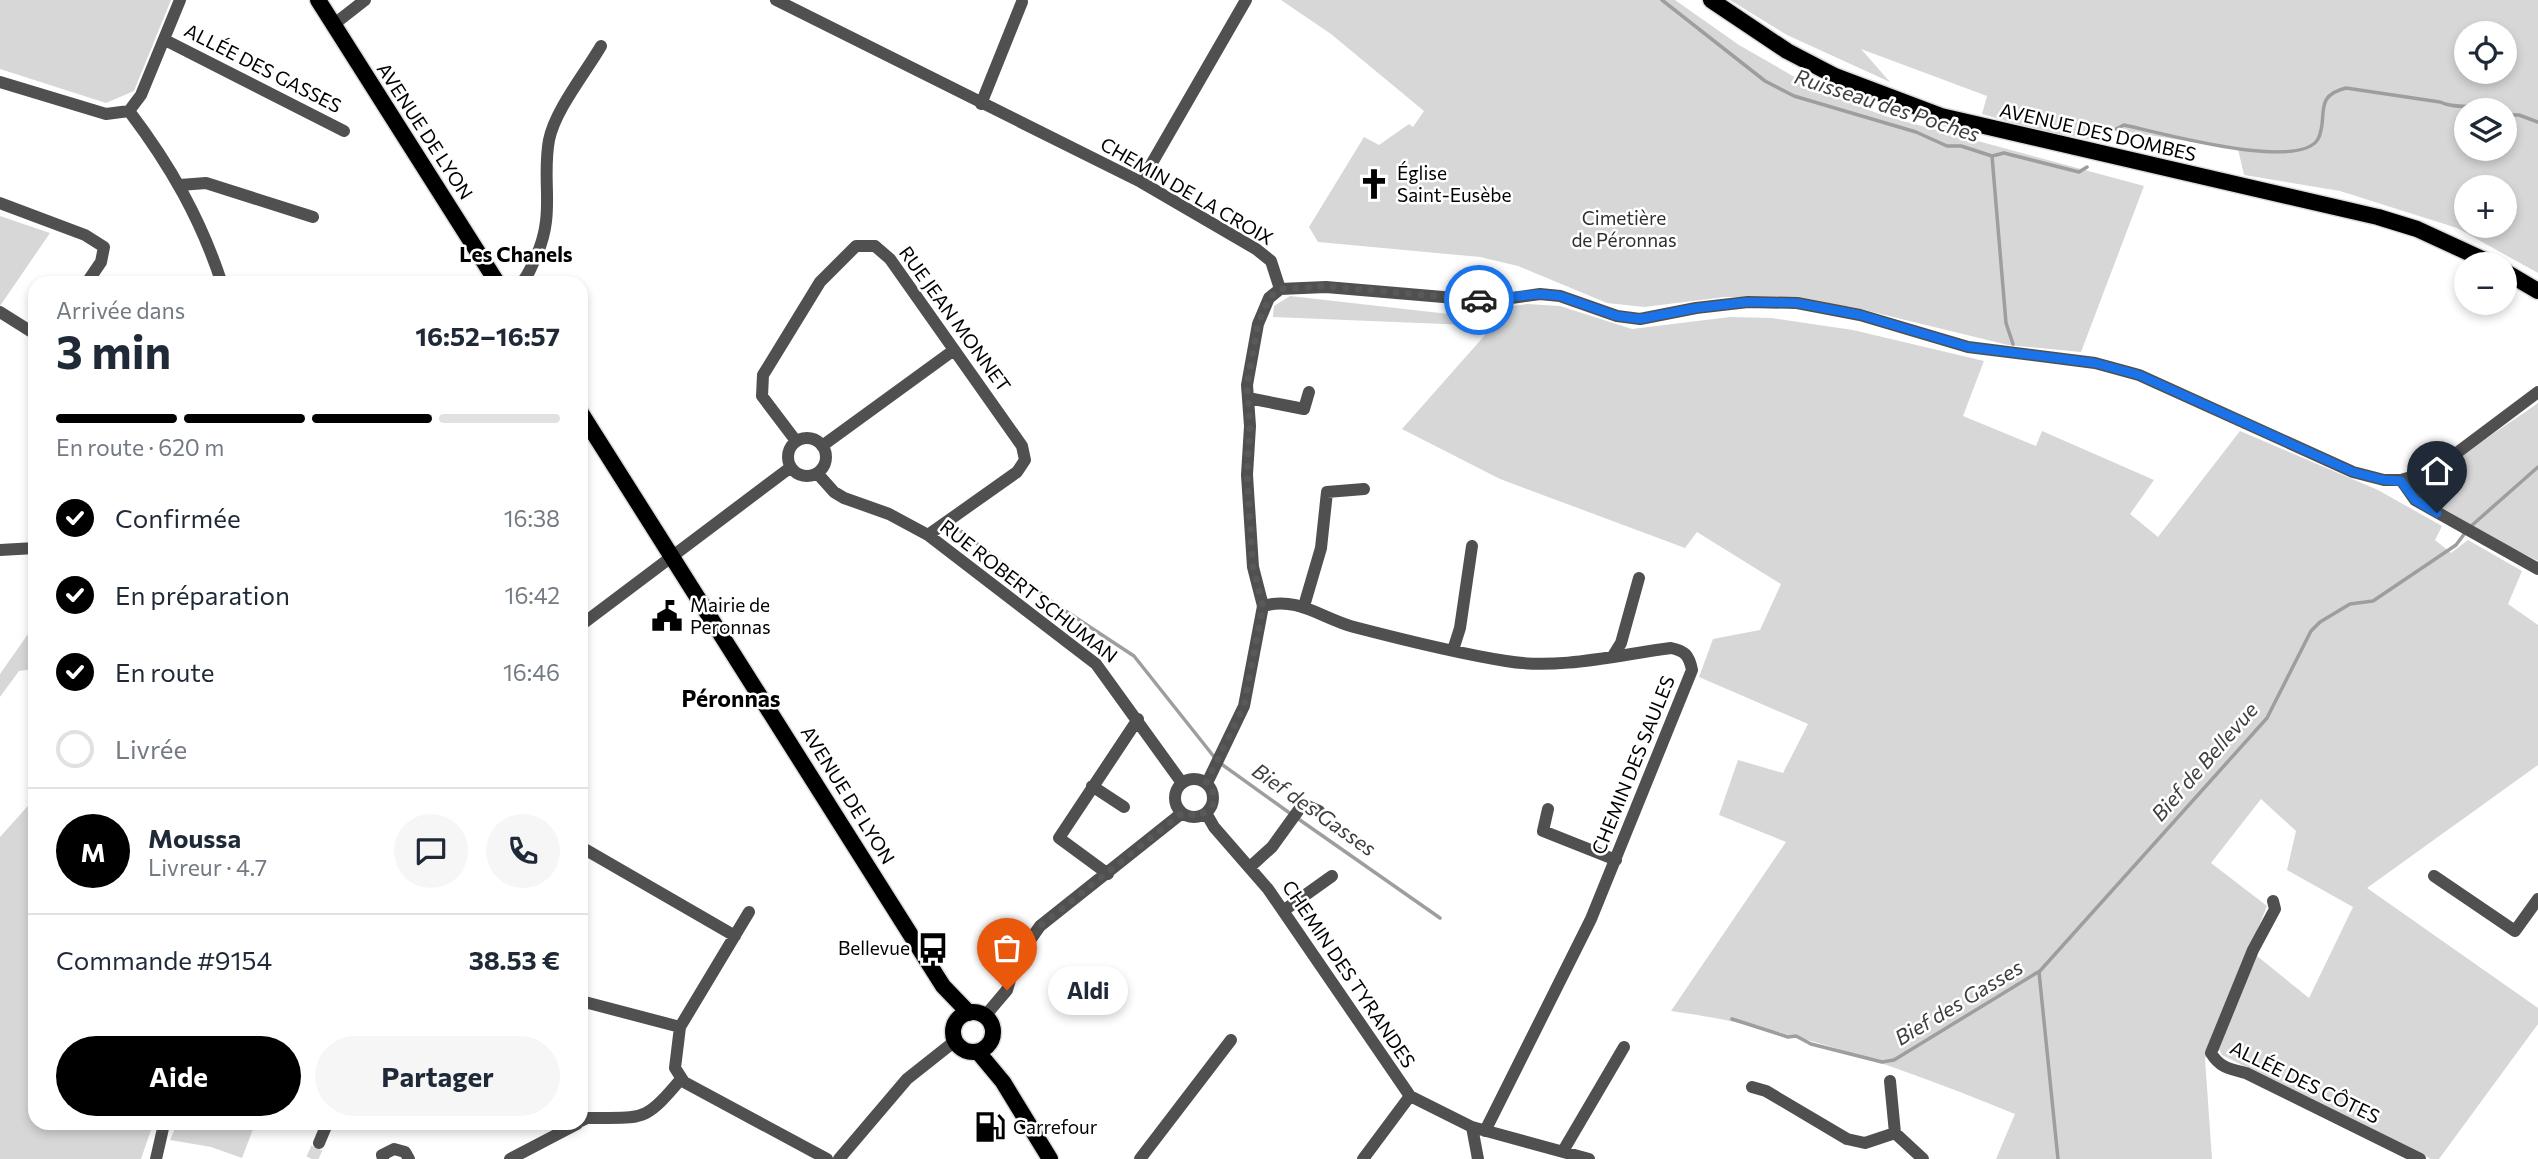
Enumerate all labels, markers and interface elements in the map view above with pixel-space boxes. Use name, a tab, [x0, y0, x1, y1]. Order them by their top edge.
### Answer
street label: ALLÉE DES GASSES	[181, 18, 345, 117]
map controls	[2454, 21, 2517, 315]
button: locate	[2454, 21, 2517, 84]
street label: AVENUE DE LYON	[373, 58, 478, 203]
water label: Ruisseau des Poches	[1792, 63, 1983, 146]
street label: AVENUE DES DOMBES	[1997, 98, 2199, 165]
button: layers	[2454, 98, 2517, 161]
street label: CHEMIN DE LA CROIX	[1097, 132, 1278, 250]
place label: Église Saint-Eusèbe	[1397, 161, 1512, 206]
church icon: Église Saint-Eusèbe	[1357, 167, 1391, 201]
button: +	[2454, 175, 2517, 238]
park label: Cimetière de Péronnas	[1571, 206, 1677, 251]
district label: Les Chanels	[459, 241, 573, 266]
street label: RUE JEAN MONNET	[895, 241, 1016, 396]
button: −	[2454, 252, 2517, 315]
courier	[1444, 265, 1514, 335]
icon: car	[1460, 281, 1498, 319]
text: Arrivée dans	[56, 296, 185, 324]
text: 16:52–16:57	[415, 320, 560, 351]
text: 3 min	[56, 322, 171, 378]
text: En route · 620 m	[56, 433, 224, 461]
pin	[2407, 441, 2467, 513]
icon: home	[2418, 452, 2456, 490]
icon: check	[56, 499, 94, 537]
text: Confirmée	[115, 502, 241, 533]
text: 16:38	[504, 504, 560, 532]
street label: RUE ROBERT SCHUMAN	[936, 514, 1122, 667]
icon: check	[56, 576, 94, 614]
text: En préparation	[115, 579, 290, 610]
text: 16:42	[505, 581, 560, 609]
place label: Mairie de Peronnas	[690, 593, 771, 638]
public building icon: Mairie de Peronnas	[650, 599, 684, 633]
icon: check	[56, 653, 94, 691]
text: En route	[115, 656, 215, 687]
text: 16:46	[503, 658, 560, 686]
street label: CHEMIN DES SAULES	[1586, 672, 1679, 858]
district label: Péronnas	[681, 684, 781, 712]
water label: Bief de Bellevue	[2146, 697, 2262, 825]
street label: AVENUE DE LYON	[797, 721, 900, 868]
text: Livrée	[115, 733, 187, 764]
water label: Bief des Gasses	[1248, 757, 1381, 861]
button: chat	[394, 814, 468, 888]
button: phone	[486, 814, 560, 888]
text: Moussa	[148, 822, 241, 853]
text: M	[80, 836, 106, 867]
text: Livreur · 4.7	[148, 853, 267, 881]
street label: CHEMIN DES TYRANDES	[1278, 876, 1421, 1072]
pin	[977, 918, 1037, 990]
icon: bag	[988, 929, 1026, 967]
bus stop icon: Bellevue	[916, 931, 950, 965]
place label: Bellevue	[838, 936, 910, 959]
text: Commande #9154	[56, 944, 272, 975]
text: 38.53 €	[469, 944, 560, 975]
water label: Bief des Gasses	[1890, 954, 2027, 1050]
callout: Aldi	[1049, 965, 1130, 1014]
text: Aldi	[1067, 976, 1109, 1004]
street label: ALLÉE DES CÔTES	[2227, 1034, 2384, 1128]
button: Aide	[56, 1036, 301, 1116]
button: Partager	[315, 1036, 560, 1116]
fuel station icon: Carrefour	[973, 1110, 1007, 1144]
place label: Carrefour	[1013, 1115, 1098, 1138]

